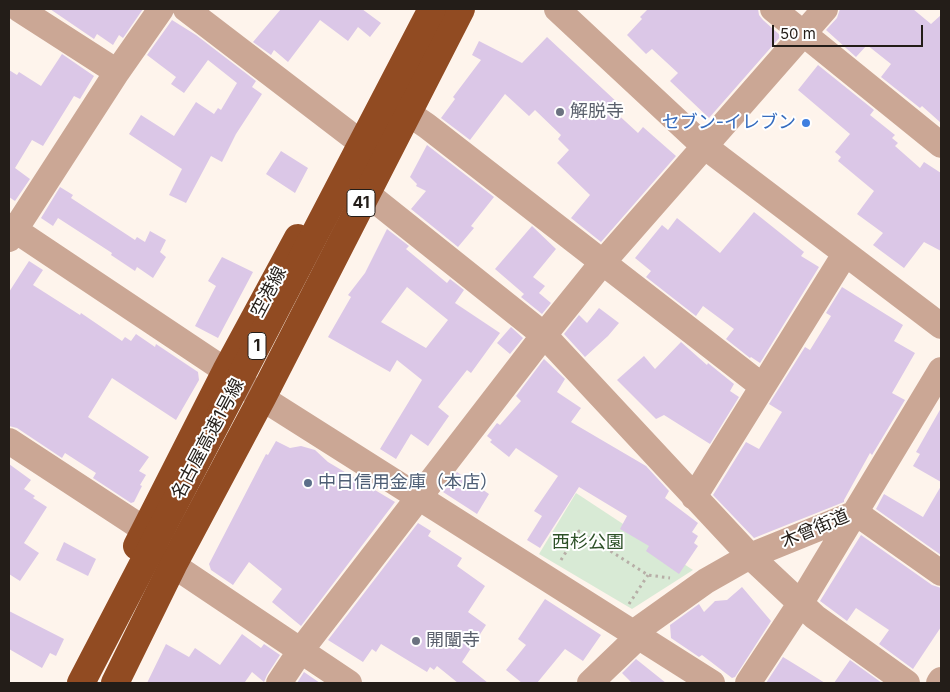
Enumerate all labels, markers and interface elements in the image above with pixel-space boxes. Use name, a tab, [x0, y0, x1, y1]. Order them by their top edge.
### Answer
scale bar	[775, 15, 926, 47]
text: 50 m	[780, 24, 816, 43]
place label: 解脱寺	[570, 101, 624, 123]
marker: 解脱寺	[554, 106, 566, 118]
place label: セブン-イレブン	[662, 112, 796, 134]
marker: セブン-イレブン	[800, 117, 812, 129]
road number: 41	[347, 190, 375, 217]
street label: 空港線	[247, 263, 291, 321]
road number: 1	[248, 332, 266, 360]
street label: 名古屋高速1号線	[167, 375, 249, 503]
place label: 中日信用金庫（本店）	[318, 472, 498, 494]
marker: 中日信用金庫（本店）	[302, 477, 314, 489]
street label: 木曾街道	[778, 505, 852, 553]
park label: 西杉公園	[552, 532, 624, 554]
place label: 開闡寺	[426, 630, 480, 652]
marker: 開闡寺	[410, 635, 422, 647]

